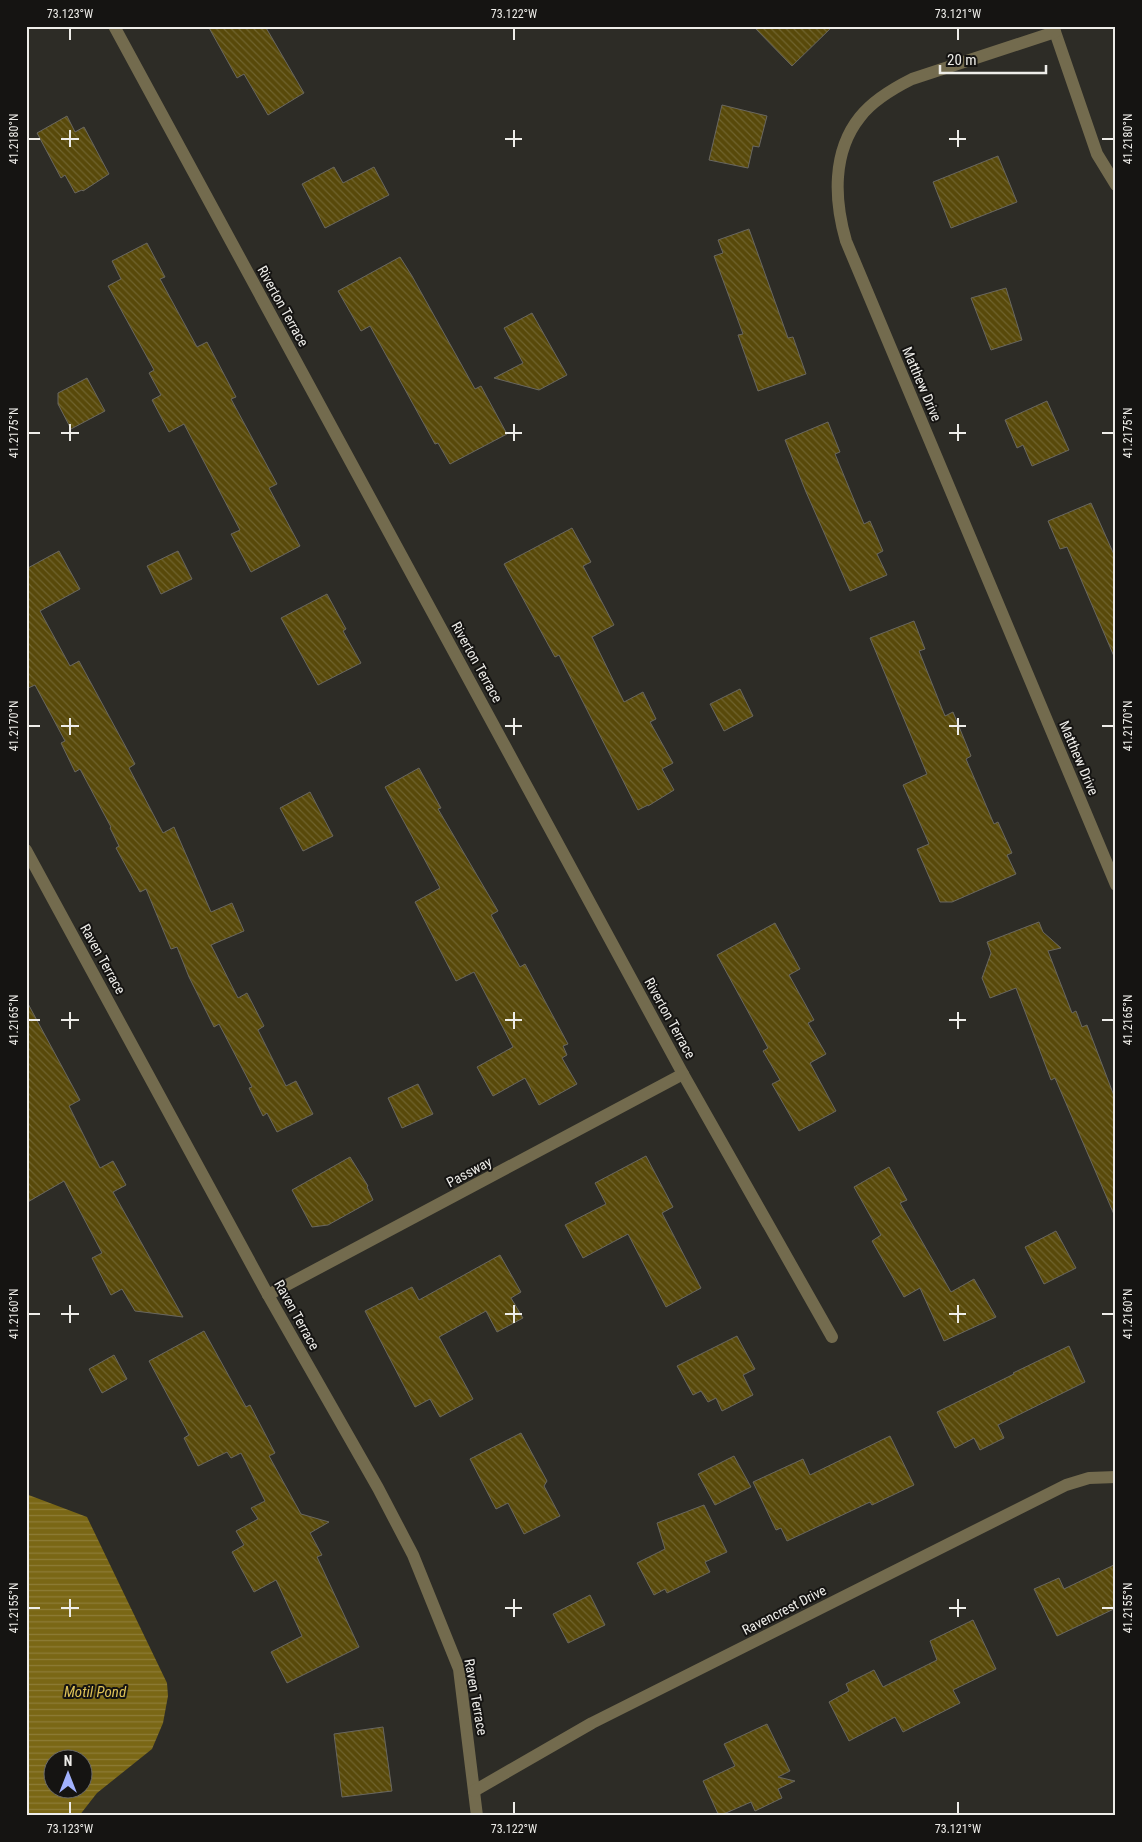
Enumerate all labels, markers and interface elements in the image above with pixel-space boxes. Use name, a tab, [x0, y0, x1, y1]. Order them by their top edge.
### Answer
text: 73.123°W	[47, 7, 93, 21]
text: 73.122°W	[491, 7, 537, 21]
text: 73.121°W	[935, 7, 981, 21]
scale bar	[940, 42, 1046, 74]
text: 20 m	[947, 51, 977, 69]
text: 41.2180°N	[7, 114, 21, 164]
text: 41.2180°N	[1121, 114, 1135, 164]
street label: Riverton Terrace	[254, 263, 312, 349]
street label: Matthew Drive	[899, 344, 945, 424]
text: 41.2175°N	[7, 408, 21, 458]
text: 41.2175°N	[1121, 408, 1135, 458]
street label: Riverton Terrace	[448, 619, 506, 705]
text: 41.2170°N	[7, 701, 21, 751]
text: 41.2170°N	[1121, 701, 1135, 751]
street label: Matthew Drive	[1056, 718, 1102, 798]
street label: Raven Terrace	[77, 921, 129, 997]
street label: Riverton Terrace	[641, 975, 699, 1061]
text: 41.2165°N	[7, 995, 21, 1045]
text: 41.2165°N	[1121, 995, 1135, 1045]
street label: Passway	[444, 1153, 494, 1190]
street label: Raven Terrace	[271, 1277, 323, 1353]
text: 41.2160°N	[7, 1289, 21, 1339]
text: 41.2160°N	[1121, 1289, 1135, 1339]
street label: Ravencrest Drive	[739, 1582, 829, 1638]
text: 41.2155°N	[7, 1583, 21, 1633]
text: 41.2155°N	[1121, 1583, 1135, 1633]
street label: Raven Terrace	[461, 1658, 491, 1737]
water label: Motil Pond	[64, 1683, 127, 1701]
north arrow	[42, 1750, 92, 1800]
text: N	[64, 1753, 72, 1769]
text: 73.123°W	[47, 1822, 93, 1836]
text: 73.122°W	[491, 1822, 537, 1836]
text: 73.121°W	[935, 1822, 981, 1836]

